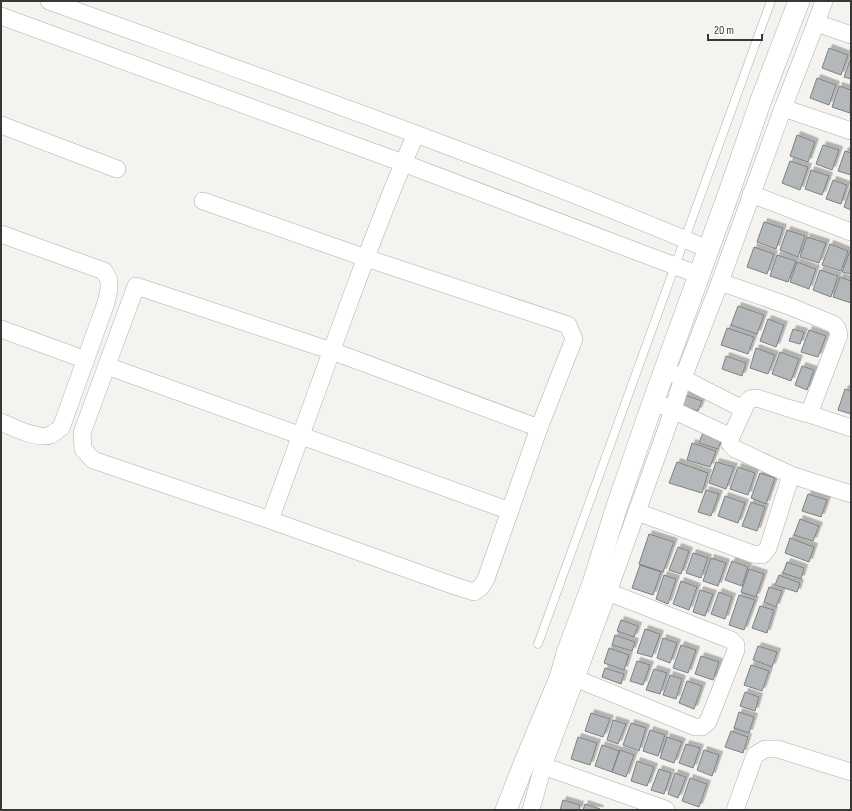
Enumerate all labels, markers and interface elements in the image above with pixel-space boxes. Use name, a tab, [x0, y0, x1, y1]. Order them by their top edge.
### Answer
scale bar	[708, 16, 762, 42]
text: 20 m	[714, 23, 734, 38]

